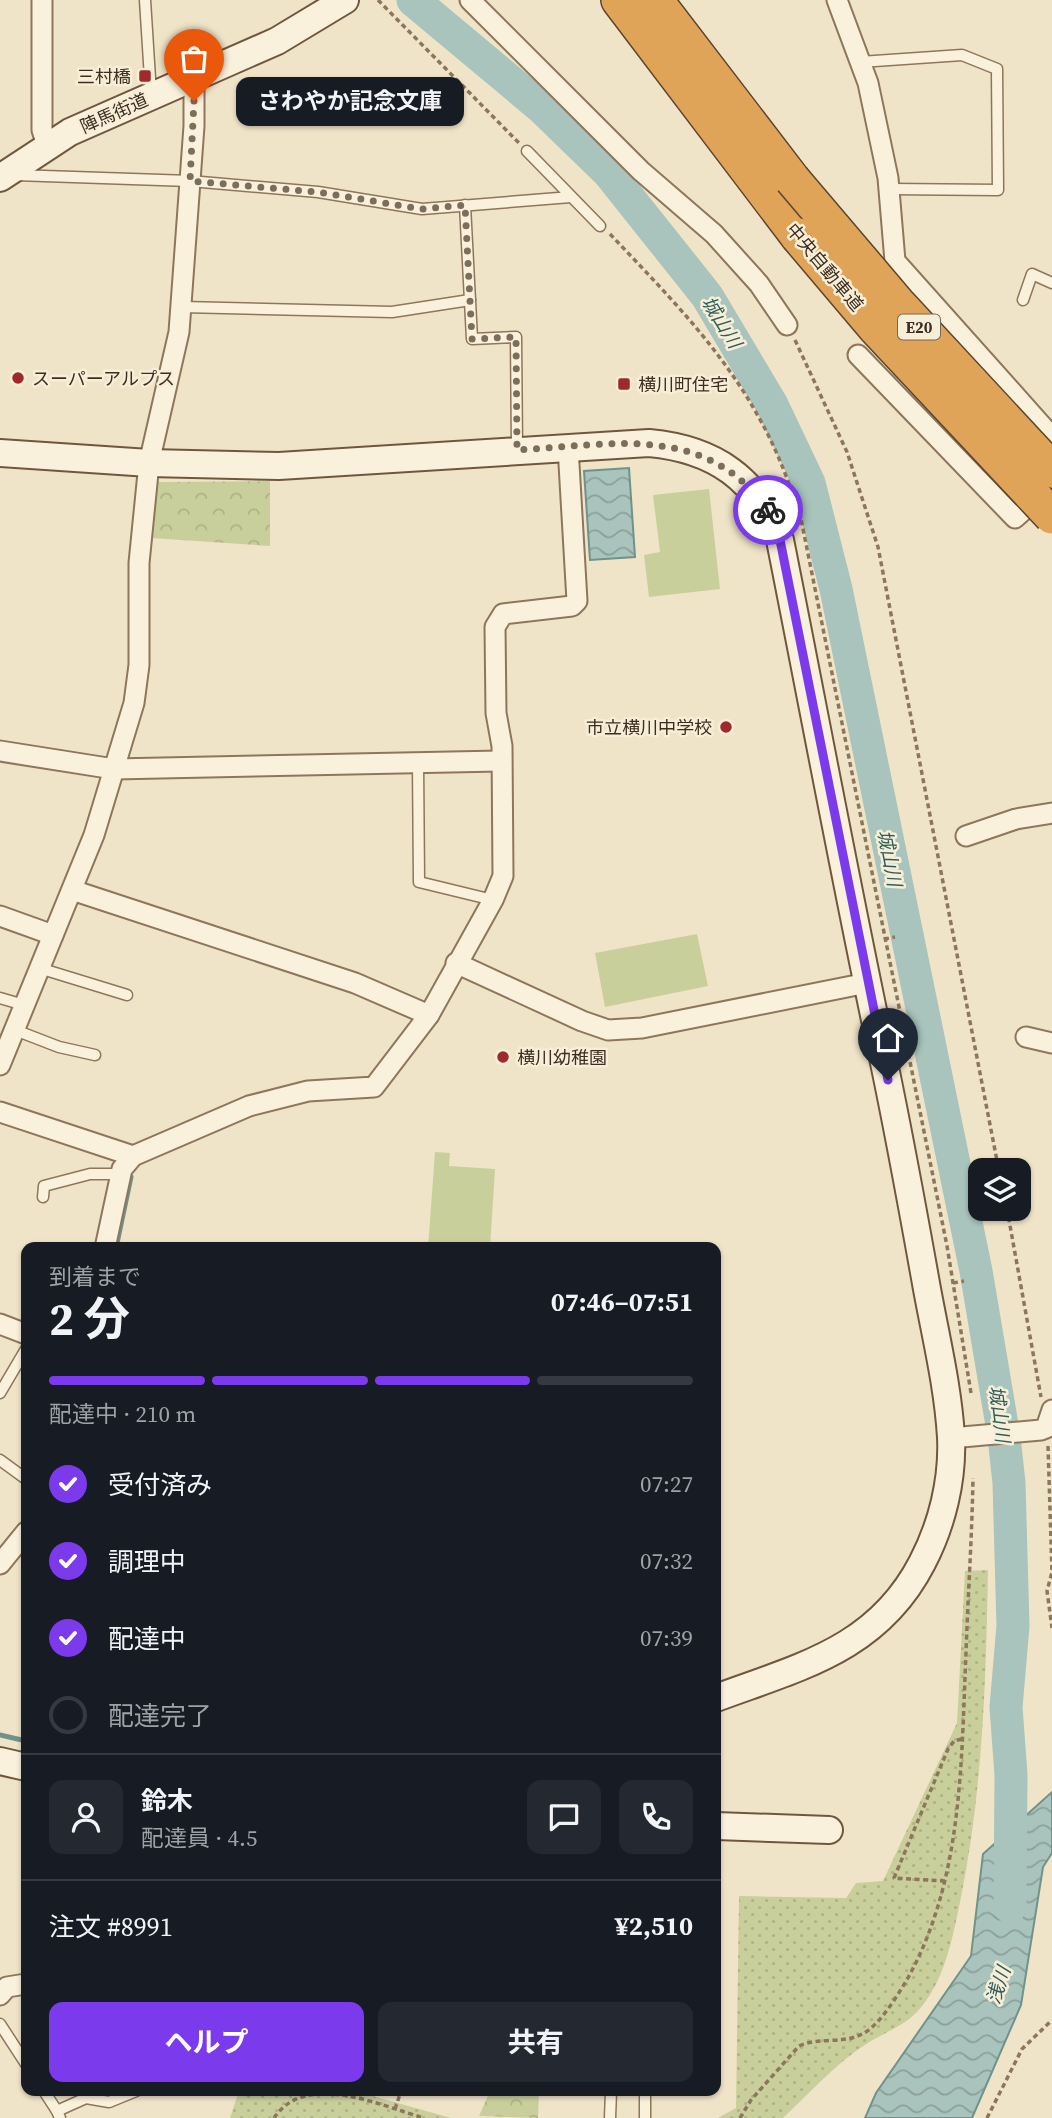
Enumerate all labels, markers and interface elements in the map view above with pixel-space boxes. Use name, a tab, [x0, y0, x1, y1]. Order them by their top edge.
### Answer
pin	[164, 29, 224, 101]
icon: bag	[175, 40, 213, 78]
place label: 三村橋	[77, 64, 131, 89]
marker: 三村橋	[137, 68, 153, 84]
callout: さわやか記念文庫	[236, 76, 464, 126]
text: さわやか記念文庫	[258, 85, 442, 117]
street label: 陣馬街道	[76, 87, 152, 139]
street label: 中央自動車道	[781, 218, 869, 316]
water label: 城山川	[696, 291, 749, 355]
road number: E20	[898, 314, 940, 340]
place label: スーパーアルプス	[32, 366, 175, 391]
marker: スーパーアルプス	[10, 370, 26, 386]
place label: 横川町住宅	[638, 372, 728, 397]
marker: 横川町住宅	[616, 376, 632, 392]
courier	[733, 475, 803, 545]
icon: bike	[749, 491, 787, 529]
place label: 市立横川中学校	[586, 715, 712, 740]
marker: 市立横川中学校	[718, 719, 734, 735]
water label: 城山川	[872, 828, 909, 890]
pin	[858, 1008, 918, 1080]
icon: home	[869, 1019, 907, 1057]
place label: 横川幼稚園	[517, 1045, 607, 1070]
marker: 横川幼稚園	[495, 1049, 511, 1065]
map controls	[968, 1158, 1031, 1221]
button: layers	[968, 1158, 1031, 1221]
text: 到着まで	[49, 1261, 141, 1293]
text: 07:46–07:51	[551, 1284, 693, 1320]
text: 2 分	[49, 1287, 130, 1350]
water label: 城山川	[984, 1384, 1017, 1446]
text: 配達中 · 210 m	[49, 1398, 196, 1430]
icon: check	[49, 1465, 87, 1503]
text: 受付済み	[108, 1467, 212, 1503]
text: 07:27	[640, 1468, 693, 1500]
icon: check	[49, 1542, 87, 1580]
text: 調理中	[108, 1544, 186, 1580]
text: 07:32	[640, 1545, 693, 1577]
icon: check	[49, 1619, 87, 1657]
text: 配達中	[108, 1621, 186, 1657]
text: 07:39	[640, 1622, 693, 1654]
text: 配達完了	[108, 1698, 212, 1734]
button: person	[49, 1780, 123, 1854]
button: chat	[527, 1780, 601, 1854]
button: phone	[619, 1780, 693, 1854]
text: 鈴木	[141, 1783, 193, 1819]
text: 配達員 · 4.5	[141, 1822, 258, 1854]
text: ¥2,510	[615, 1908, 693, 1944]
text: 注文 #8991	[49, 1909, 173, 1945]
water label: 浅川	[980, 1961, 1017, 2007]
button: ヘルプ	[49, 2002, 364, 2082]
button: 共有	[378, 2002, 693, 2082]

